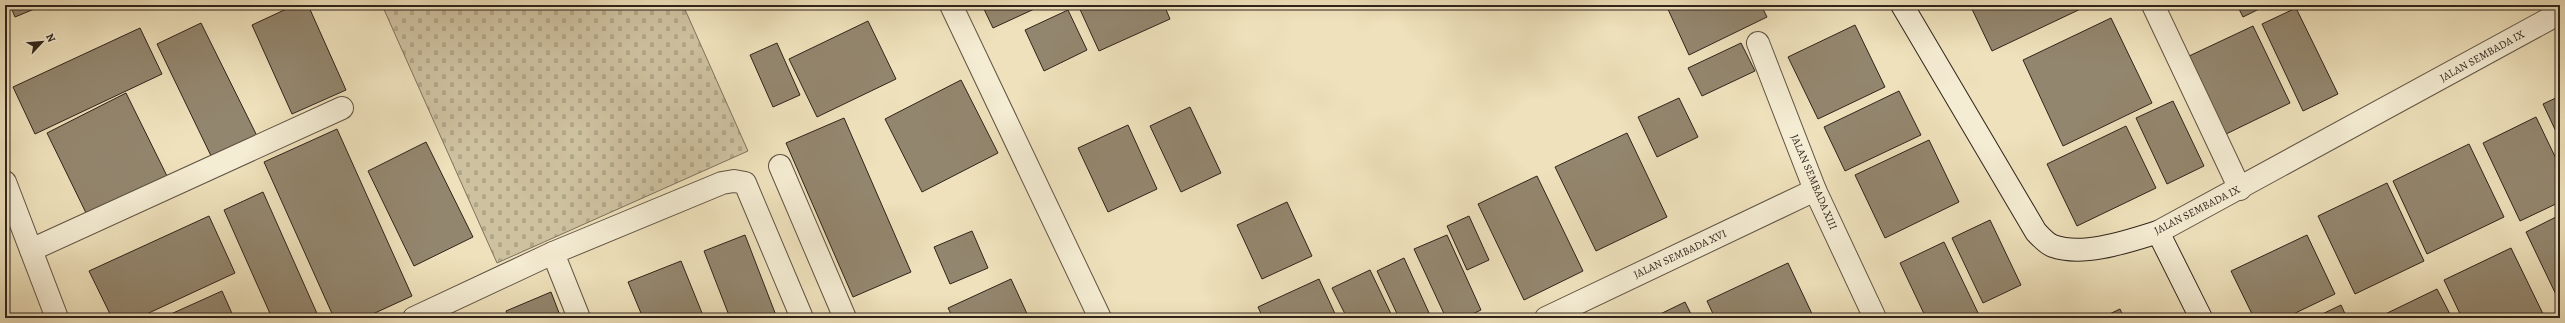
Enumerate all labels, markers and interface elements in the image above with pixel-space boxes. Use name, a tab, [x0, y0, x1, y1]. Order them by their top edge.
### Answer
north arrow	[22, 22, 62, 62]
street label: JALAN SEMBADA IX	[2437, 26, 2528, 85]
text: N	[42, 31, 59, 45]
street label: JALAN SEMBADA XIII	[1787, 132, 1841, 232]
street label: JALAN SEMBADA IX	[2152, 182, 2243, 238]
street label: JALAN SEMBADA XVI	[1631, 226, 1729, 282]

